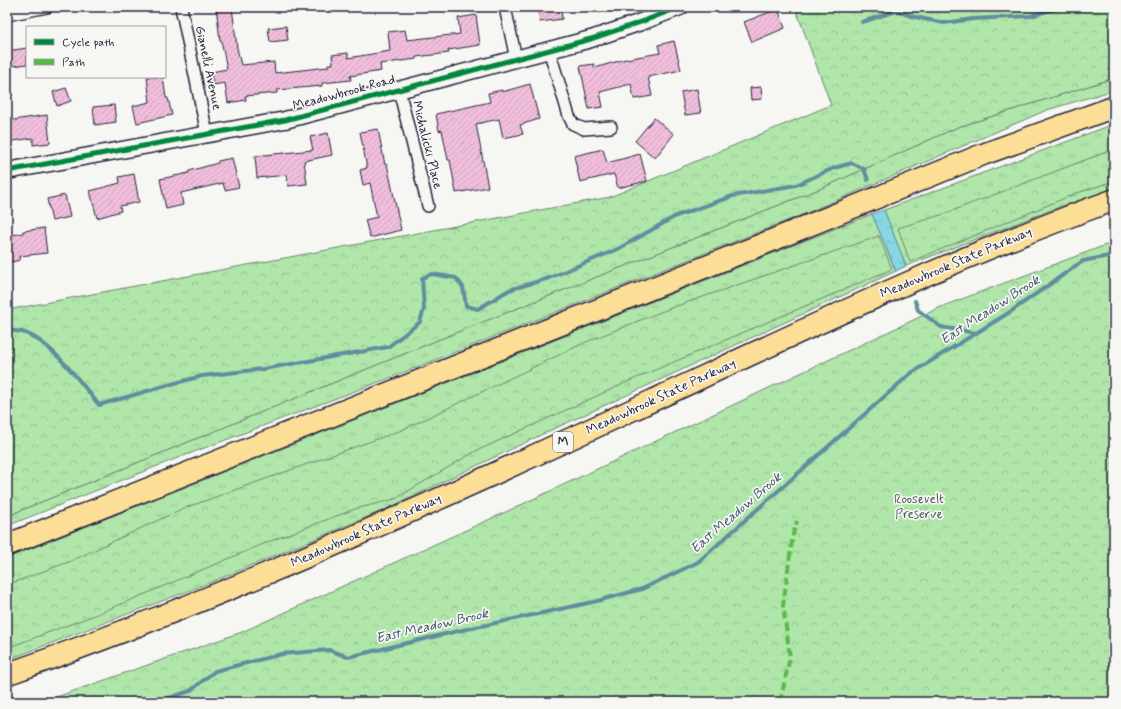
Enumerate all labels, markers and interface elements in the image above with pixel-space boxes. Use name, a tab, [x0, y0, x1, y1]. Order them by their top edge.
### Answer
street label: Gianelli Avenue	[191, 24, 225, 112]
legend	[26, 26, 166, 78]
text: Cycle path	[62, 35, 114, 51]
text: Path	[62, 55, 85, 71]
street label: Meadowbrook Road	[291, 71, 397, 115]
street label: Michalicki Place	[408, 99, 446, 191]
street label: Meadowbrook State Parkway	[878, 223, 1034, 303]
water label: East Meadow Brook	[937, 271, 1044, 349]
street label: Meadowbrook State Parkway	[583, 355, 739, 439]
road number: M	[553, 432, 573, 452]
water label: East Meadow Brook	[687, 468, 786, 557]
street label: Meadowbrook State Parkway	[288, 490, 444, 572]
park label: Roosevelt Preserve	[894, 491, 944, 523]
water label: East Meadow Brook	[374, 604, 491, 648]

